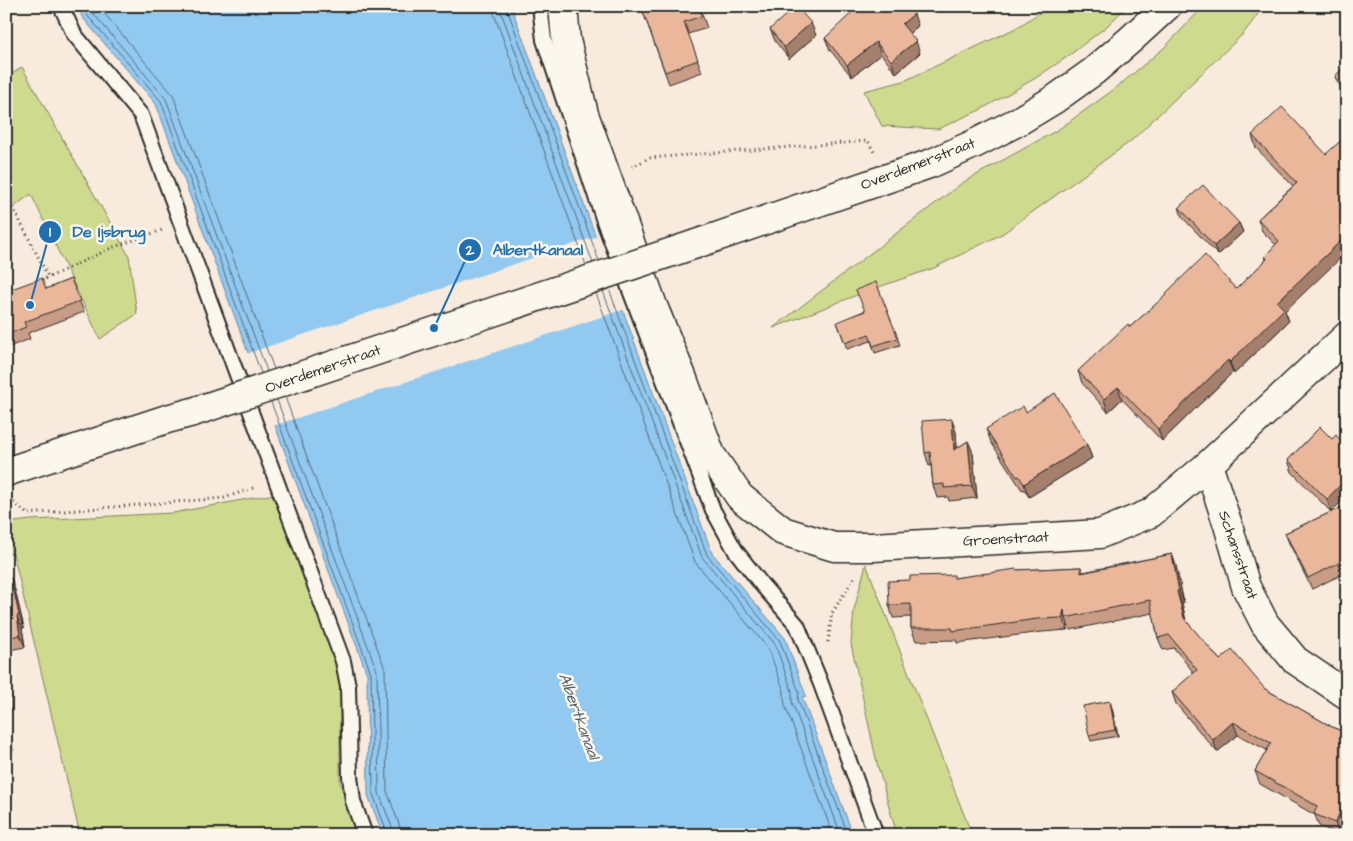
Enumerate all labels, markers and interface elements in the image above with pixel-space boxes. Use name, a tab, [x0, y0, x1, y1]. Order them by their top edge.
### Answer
street label: Overdemerstraat	[858, 132, 978, 196]
callout: De Ijsbrug	[38, 216, 156, 247]
text: De Ijsbrug	[73, 221, 146, 245]
text: 1	[49, 222, 51, 243]
callout: Albertkanaal	[458, 234, 593, 265]
text: Albertkanaal	[493, 239, 584, 261]
text: 2	[465, 240, 475, 261]
street label: Overdemerstraat	[262, 339, 384, 399]
street label: Schansstraat	[1213, 508, 1263, 602]
street label: Groenstraat	[963, 526, 1049, 552]
water label: Albertkanaal	[553, 670, 606, 765]

